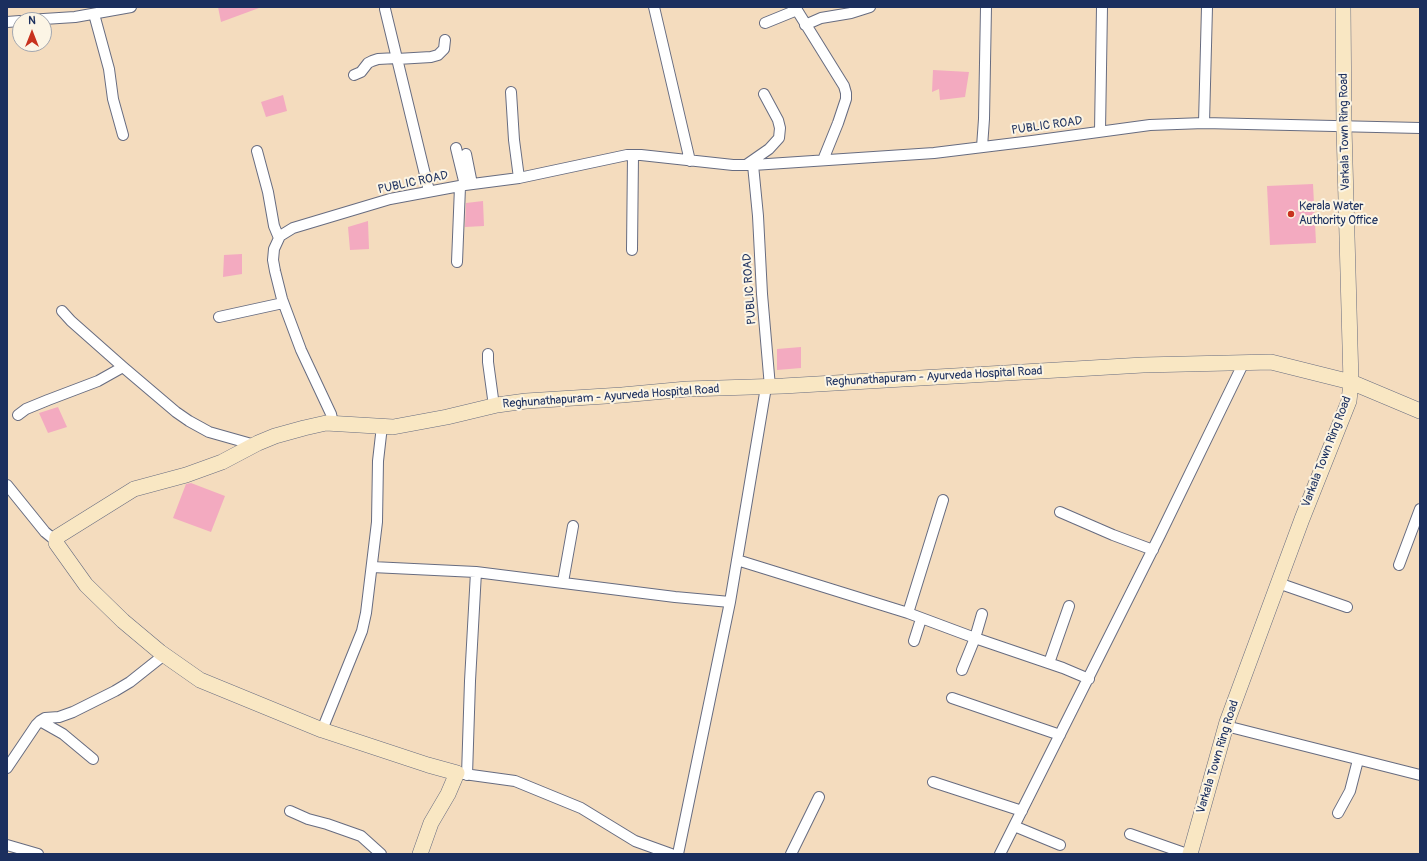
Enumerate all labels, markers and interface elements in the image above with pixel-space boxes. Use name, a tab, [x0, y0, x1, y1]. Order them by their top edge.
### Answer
north arrow	[12, 12, 52, 52]
text: N	[28, 14, 36, 27]
street label: Varkala Town Ring Road	[1337, 73, 1353, 191]
street label: PUBLIC ROAD	[1011, 114, 1083, 138]
street label: PUBLIC ROAD	[377, 169, 449, 197]
place label: Kerala Water Authority Office	[1299, 200, 1378, 228]
marker: Kerala Water Authority Office	[1286, 209, 1296, 219]
street label: PUBLIC ROAD	[740, 253, 760, 325]
street label: Reghunathapuram - Ayurveda Hospital Road	[825, 364, 1043, 390]
street label: Reghunathapuram - Ayurveda Hospital Road	[502, 382, 720, 412]
street label: Varkala Town Ring Road	[1299, 394, 1355, 510]
street label: Varkala Town Ring Road	[1194, 699, 1242, 815]

